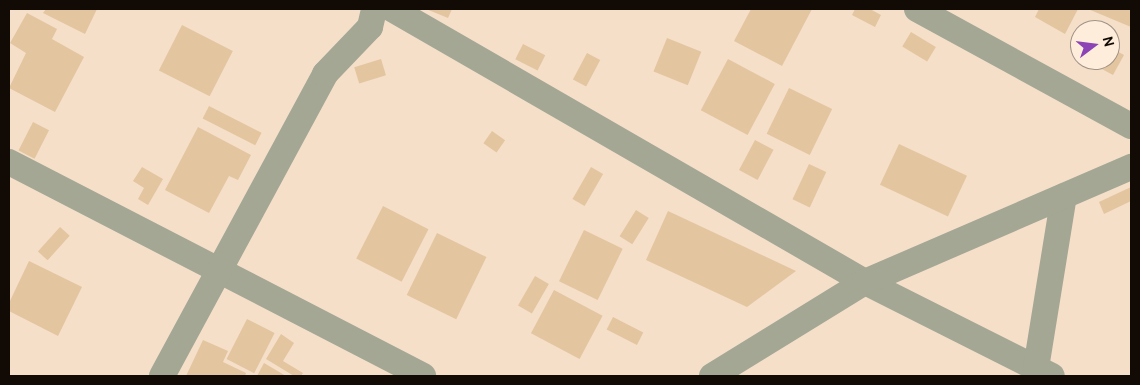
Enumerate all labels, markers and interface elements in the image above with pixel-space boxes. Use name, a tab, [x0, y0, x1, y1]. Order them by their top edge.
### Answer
north arrow	[1070, 20, 1120, 70]
text: N	[1099, 34, 1118, 48]

